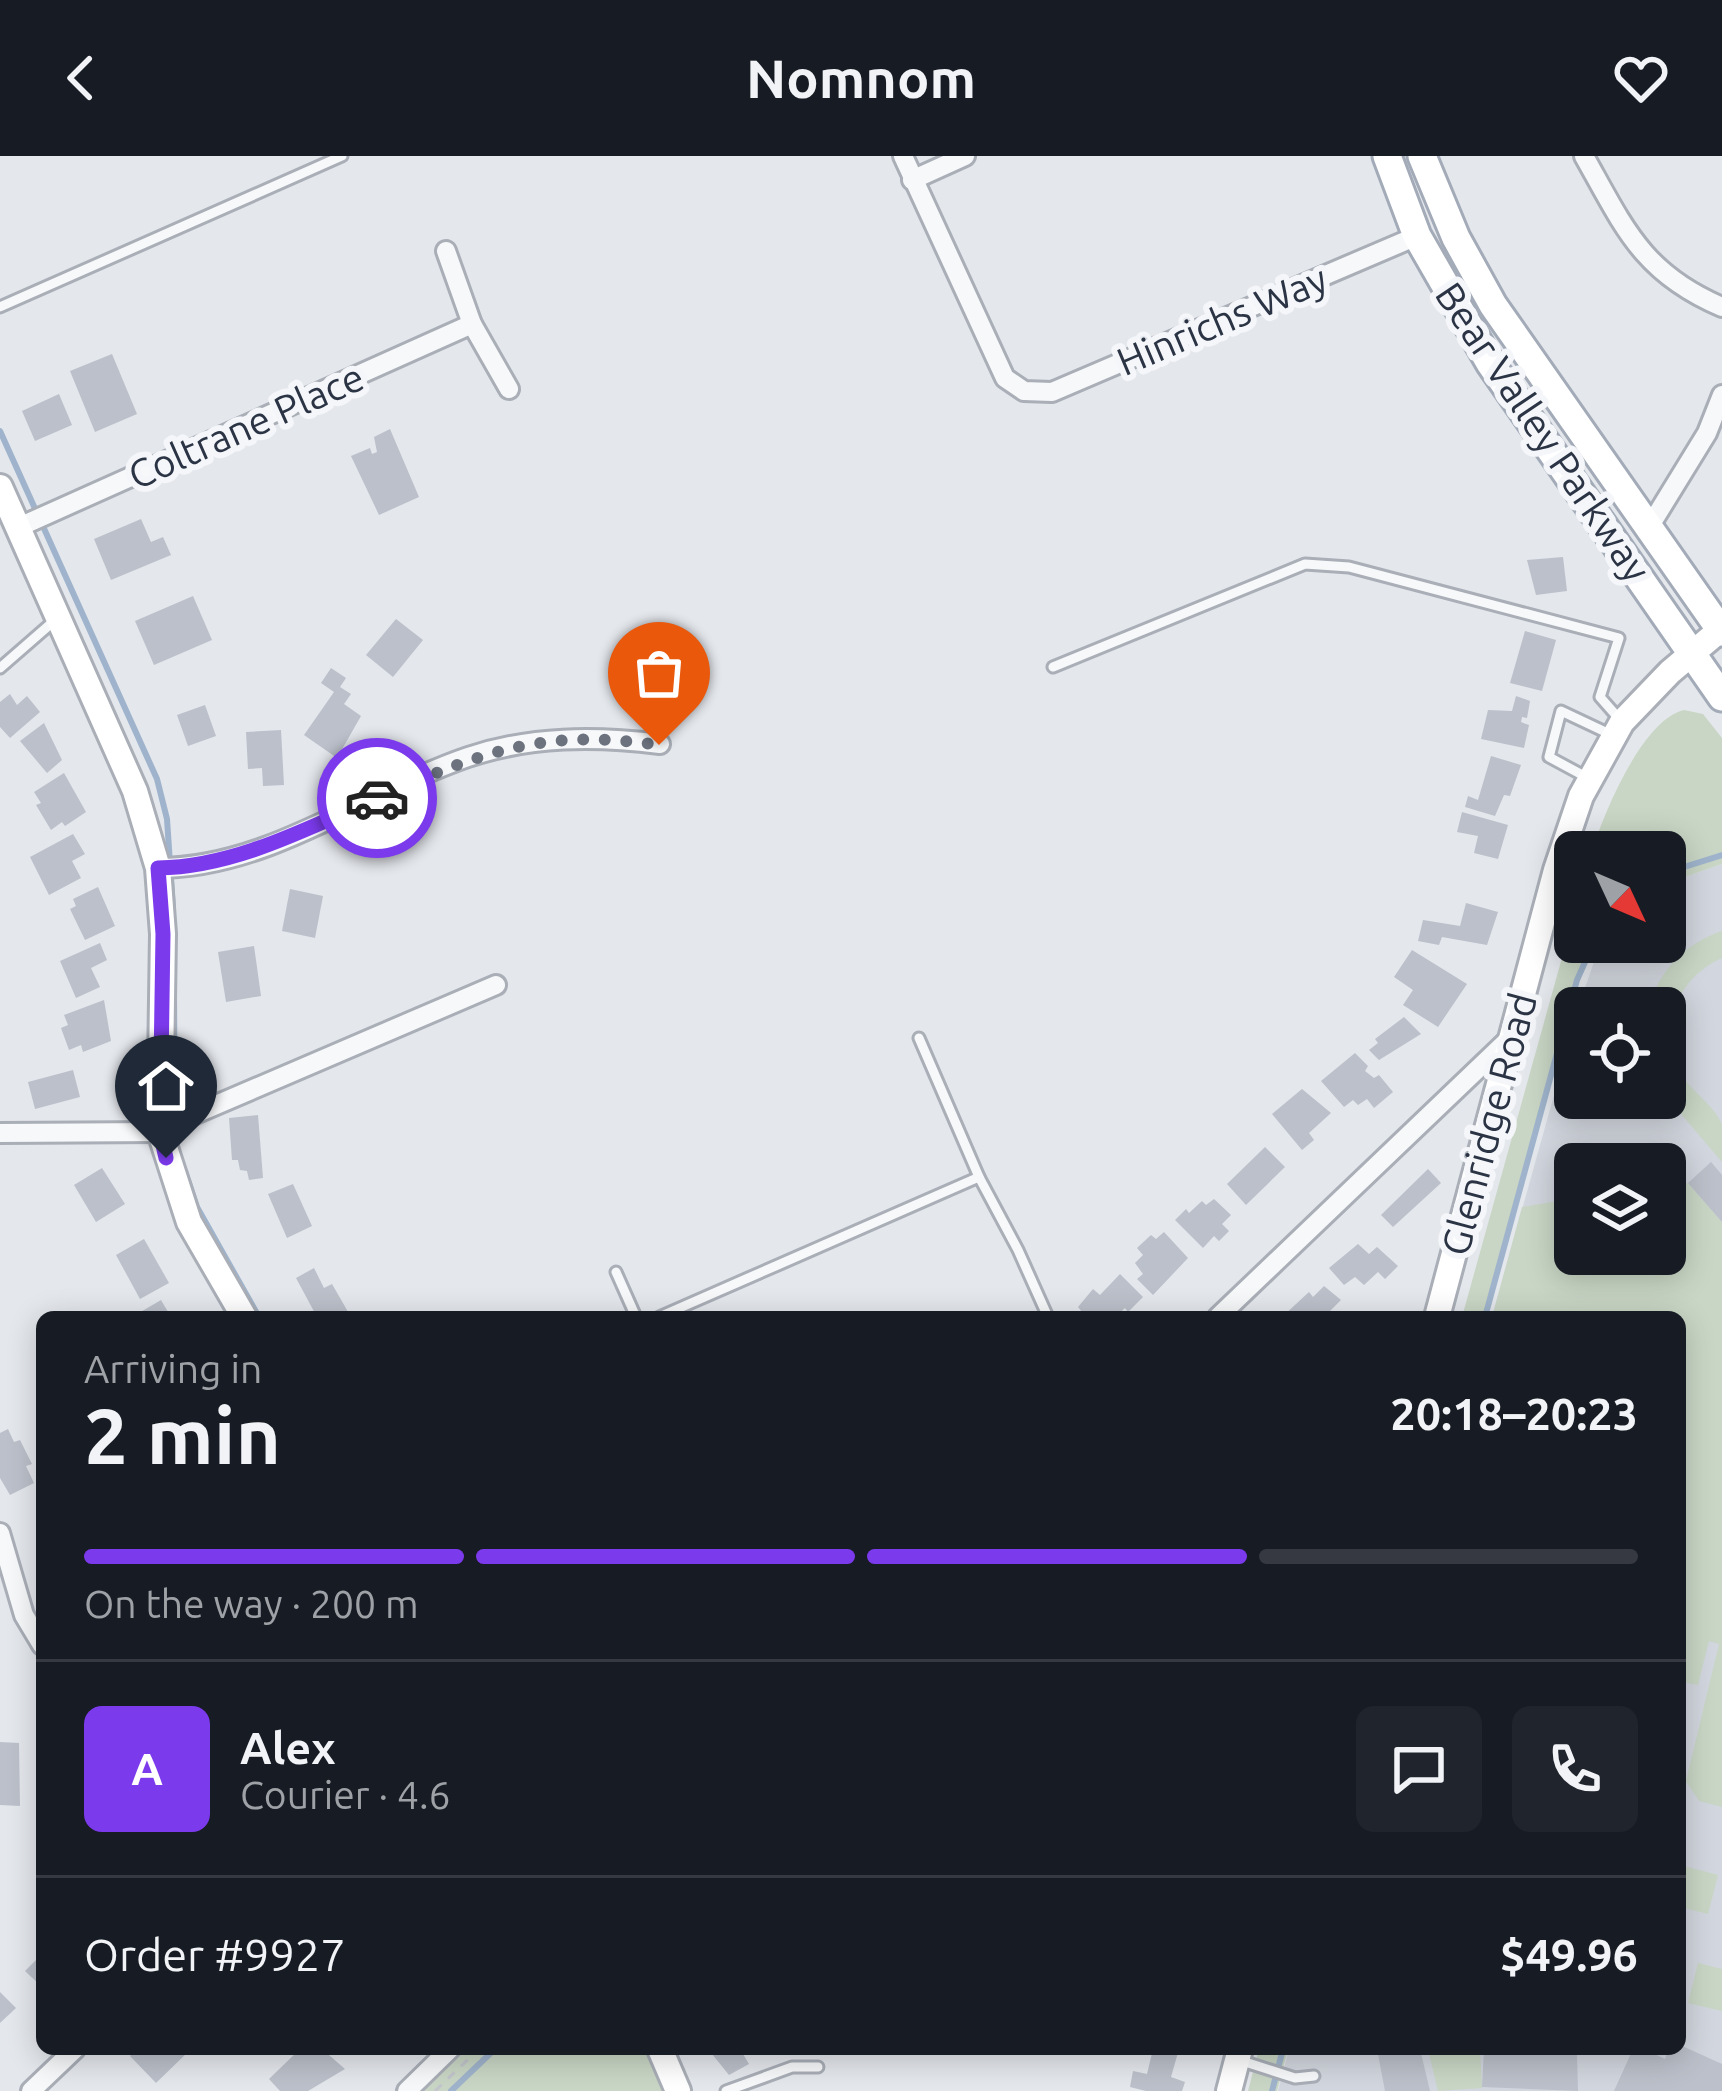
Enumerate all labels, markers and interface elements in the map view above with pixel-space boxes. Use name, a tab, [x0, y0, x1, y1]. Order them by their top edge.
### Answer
icon: back	[48, 45, 114, 111]
icon: heart	[1608, 45, 1674, 111]
text: Nomnom	[746, 48, 976, 108]
street label: Hinrichs Way	[1111, 256, 1333, 383]
street label: Bear Valley Parkway	[1428, 274, 1659, 589]
street label: Coltrane Place	[122, 354, 370, 497]
pin	[608, 622, 710, 745]
icon: bag	[626, 640, 692, 706]
courier	[317, 738, 437, 858]
icon: car	[344, 765, 410, 831]
north arrow	[1554, 831, 1686, 963]
map controls	[1554, 831, 1686, 1275]
button: locate	[1554, 987, 1686, 1119]
street label: Glenridge Road	[1433, 988, 1544, 1260]
pin	[115, 1035, 217, 1158]
icon: home	[133, 1053, 199, 1119]
button: layers	[1554, 1143, 1686, 1275]
text: Arriving in	[84, 1347, 262, 1390]
text: 20:18–20:23	[1390, 1388, 1638, 1439]
text: 2 min	[84, 1391, 281, 1479]
text: On the way · 200 m	[84, 1582, 419, 1625]
button: chat	[1356, 1706, 1482, 1832]
button: phone	[1512, 1706, 1638, 1832]
text: Alex	[240, 1722, 336, 1773]
text: A	[131, 1743, 163, 1794]
text: Courier · 4.6	[240, 1773, 451, 1816]
text: Order #9927	[84, 1929, 346, 1980]
text: $49.96	[1500, 1929, 1638, 1980]

